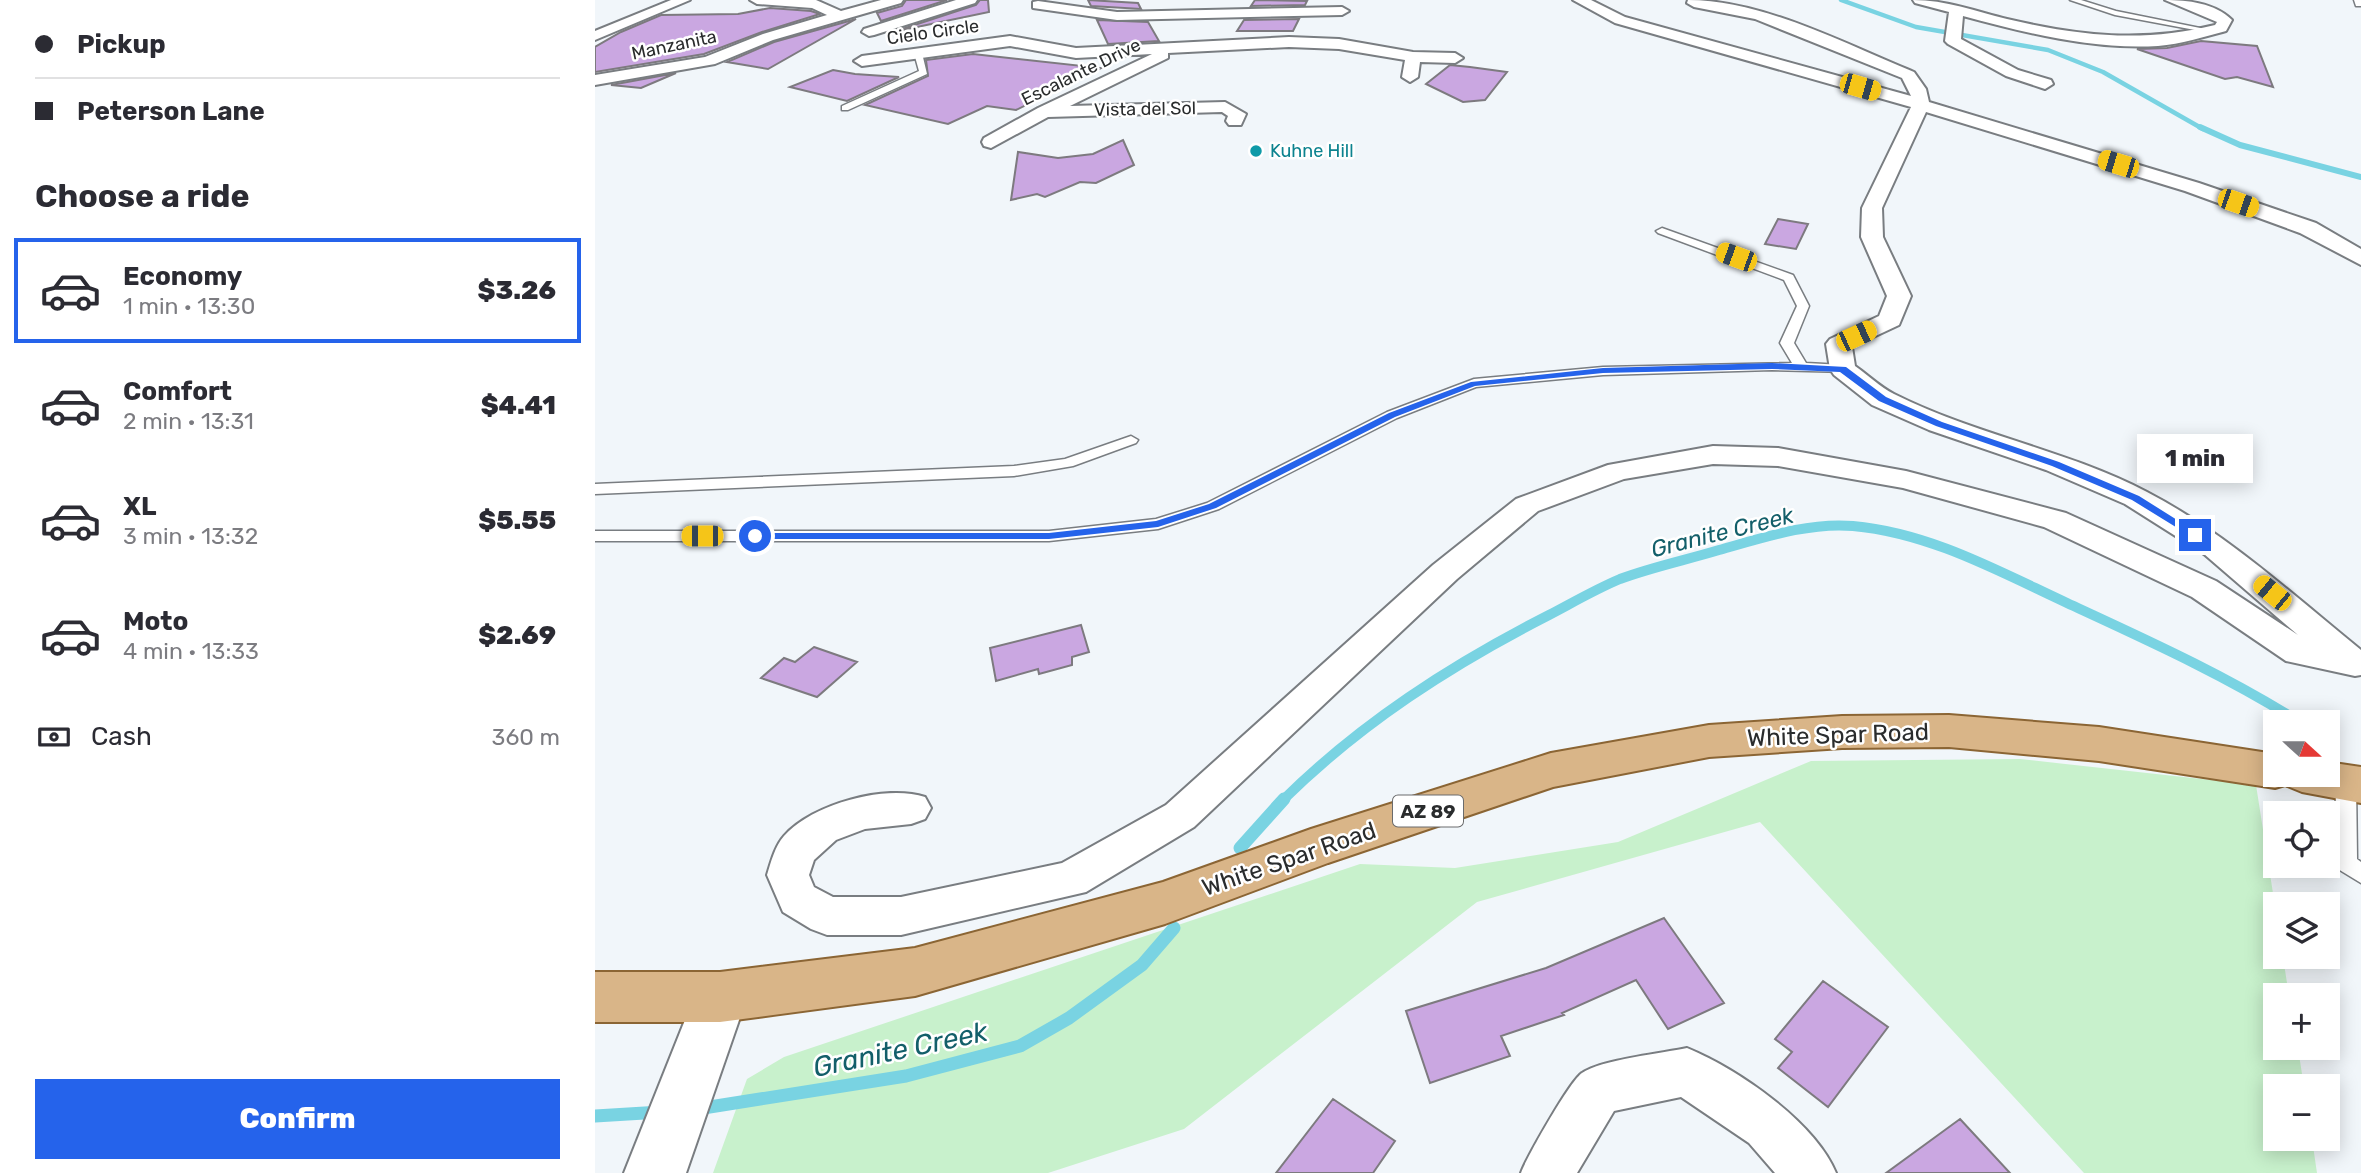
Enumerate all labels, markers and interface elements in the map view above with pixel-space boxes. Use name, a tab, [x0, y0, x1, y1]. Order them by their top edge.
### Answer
street label: Cielo Circle	[885, 15, 981, 49]
street label: Manzanita	[629, 25, 719, 65]
text: Pickup	[77, 29, 166, 60]
street label: Escalante Drive	[1018, 34, 1144, 110]
car	[1837, 71, 1884, 103]
text: Peterson Lane	[77, 96, 265, 127]
street label: Vista del Sol	[1094, 97, 1196, 121]
place label: Kuhne Hill	[1270, 140, 1354, 162]
marker: Kuhne Hill	[1248, 143, 1264, 159]
car	[2095, 148, 2142, 180]
text: Choose a ride	[35, 177, 249, 215]
car	[2215, 186, 2262, 220]
car	[1713, 240, 1760, 274]
icon: car	[39, 259, 102, 322]
text: Economy	[123, 261, 242, 292]
text: $3.26	[478, 275, 556, 306]
text: 1 min · 13:30	[123, 292, 255, 320]
car	[1833, 318, 1880, 354]
icon: car	[39, 374, 102, 437]
text: Comfort	[123, 376, 232, 407]
text: $4.41	[481, 390, 556, 421]
text: 2 min · 13:31	[123, 407, 254, 435]
callout: 1 min	[2137, 434, 2253, 482]
text: 1 min	[2165, 444, 2225, 472]
icon: car	[39, 489, 102, 552]
text: XL	[123, 491, 156, 522]
water label: Granite Creek	[1648, 500, 1797, 563]
text: $5.55	[478, 505, 556, 536]
route end	[2179, 519, 2211, 551]
route start	[739, 520, 771, 552]
text: 3 min · 13:32	[123, 522, 258, 550]
car	[682, 526, 724, 547]
car	[2250, 572, 2295, 614]
icon: car	[39, 604, 102, 667]
text: Moto	[123, 606, 188, 637]
text: $2.69	[478, 620, 556, 651]
text: 4 min · 13:33	[123, 637, 259, 665]
north arrow	[2263, 710, 2340, 788]
map controls	[2263, 710, 2340, 1151]
icon: cash	[35, 718, 73, 756]
street label: White Spar Road	[1746, 718, 1930, 752]
text: Cash	[91, 721, 152, 752]
text: 360 m	[492, 723, 560, 751]
road number: AZ 89	[1393, 796, 1463, 826]
button: locate	[2263, 801, 2340, 878]
street label: White Spar Road	[1198, 816, 1380, 902]
button: layers	[2263, 892, 2340, 969]
button: +	[2263, 983, 2340, 1060]
water label: Granite Creek	[810, 1015, 991, 1084]
button: −	[2263, 1074, 2340, 1151]
button: Confirm	[35, 1079, 560, 1159]

